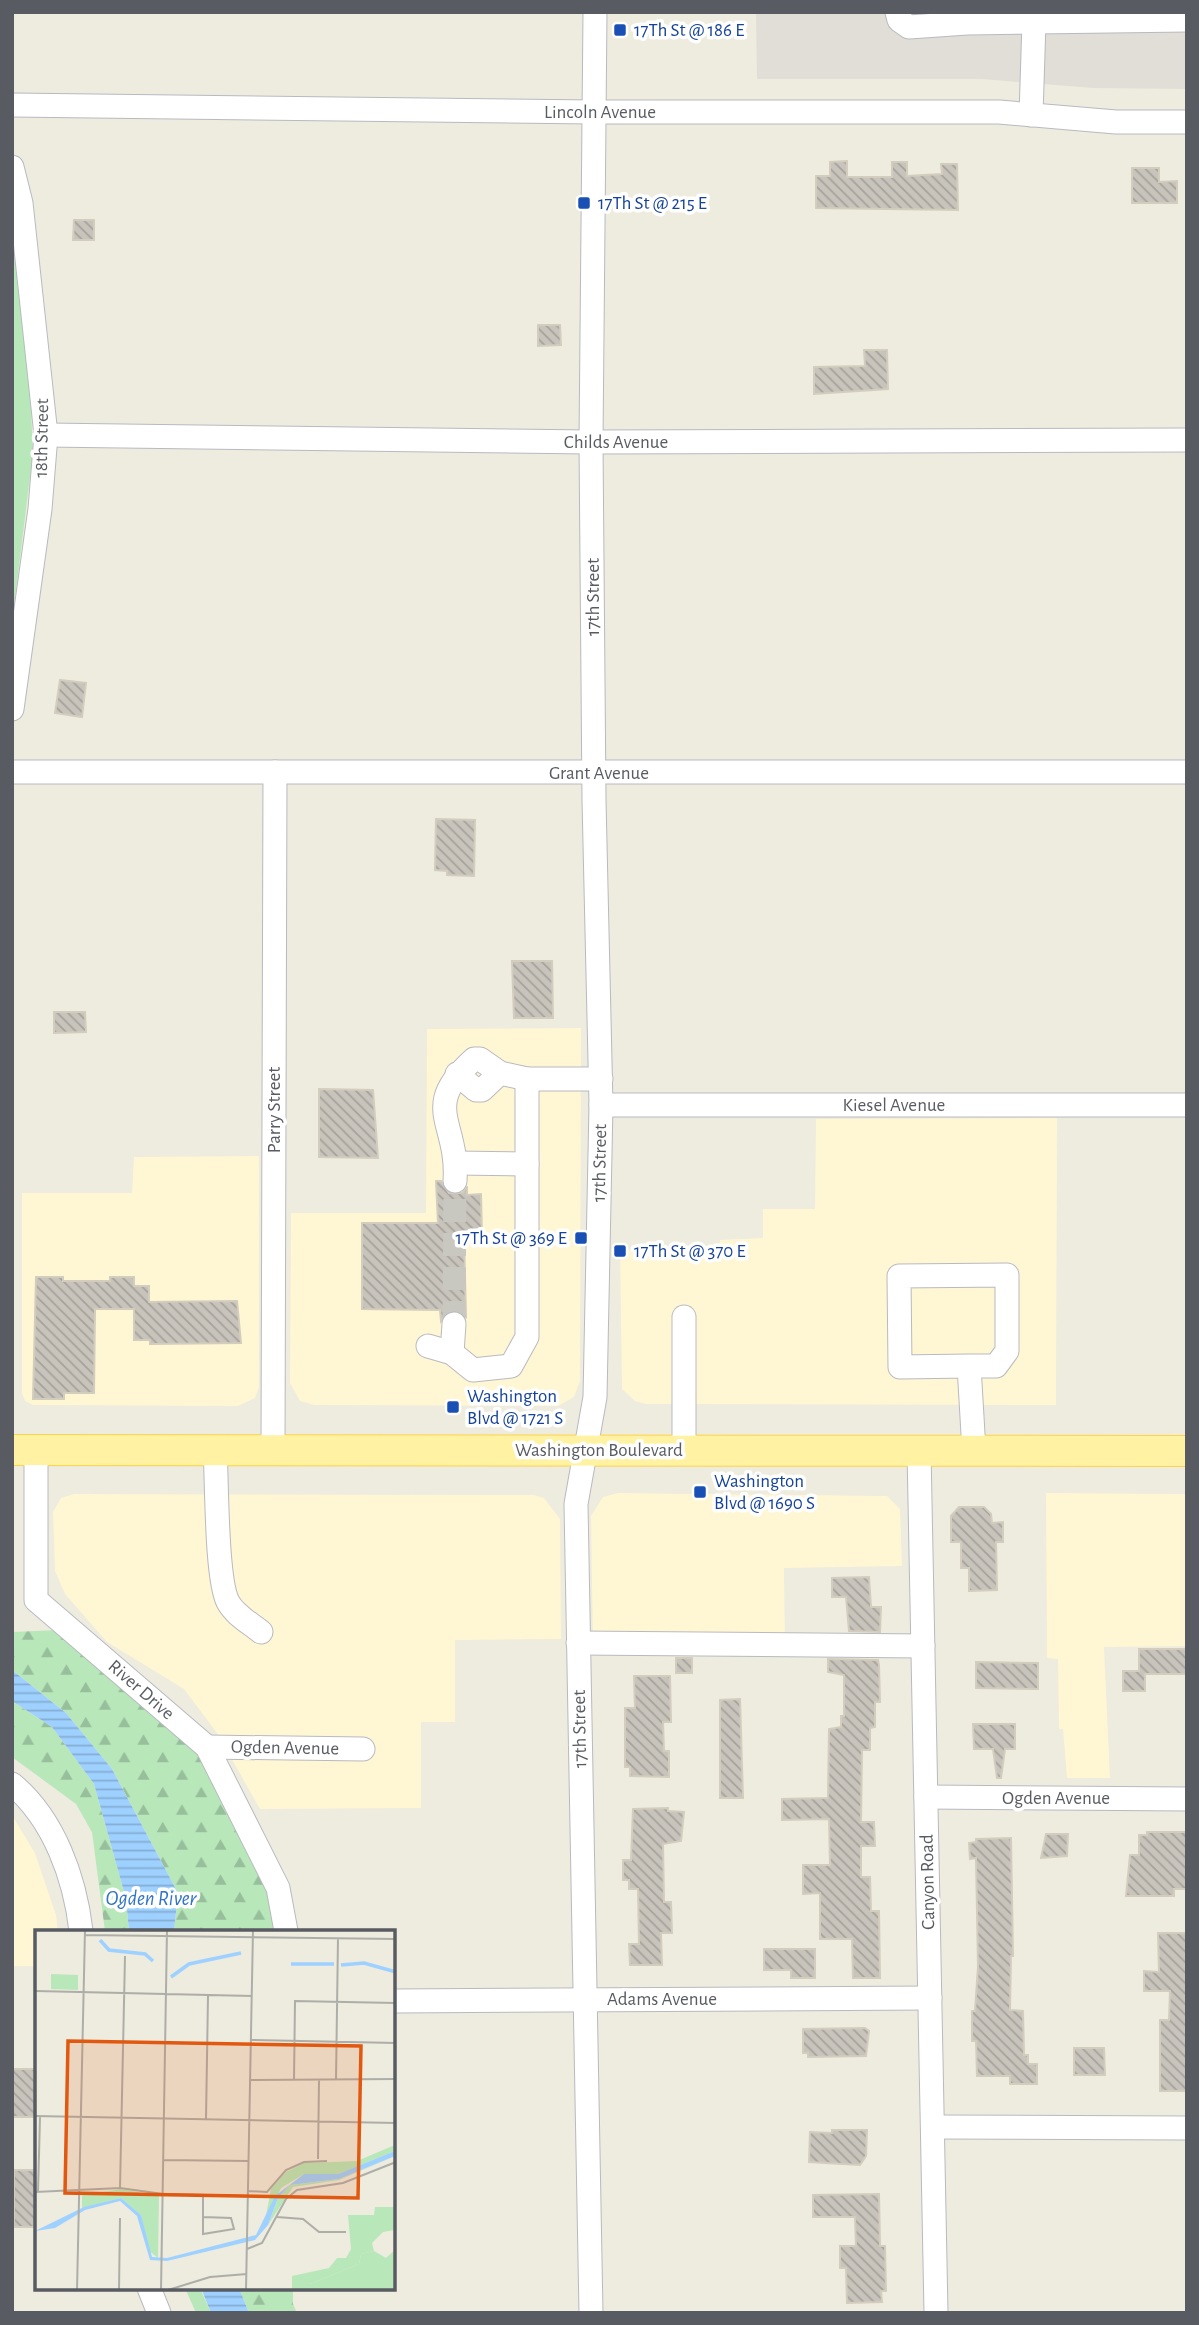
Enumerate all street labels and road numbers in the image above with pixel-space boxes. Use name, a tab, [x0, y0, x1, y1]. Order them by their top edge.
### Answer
street label: Lincoln Avenue	[544, 103, 656, 122]
street label: 18th Street	[32, 398, 52, 478]
street label: Childs Avenue	[564, 433, 668, 452]
street label: 17th Street	[584, 558, 603, 636]
street label: Grant Avenue	[549, 764, 649, 783]
street label: Parry Street	[265, 1067, 284, 1153]
street label: Kiesel Avenue	[843, 1096, 945, 1115]
street label: 17th Street	[590, 1124, 610, 1202]
street label: Washington Boulevard	[515, 1441, 683, 1460]
street label: River Drive	[104, 1656, 178, 1724]
street label: 17th Street	[570, 1690, 590, 1768]
street label: Ogden Avenue	[231, 1738, 339, 1758]
street label: Ogden Avenue	[1002, 1789, 1110, 1808]
street label: Canyon Road	[918, 1834, 938, 1930]
street label: Adams Avenue	[607, 1990, 717, 2009]

